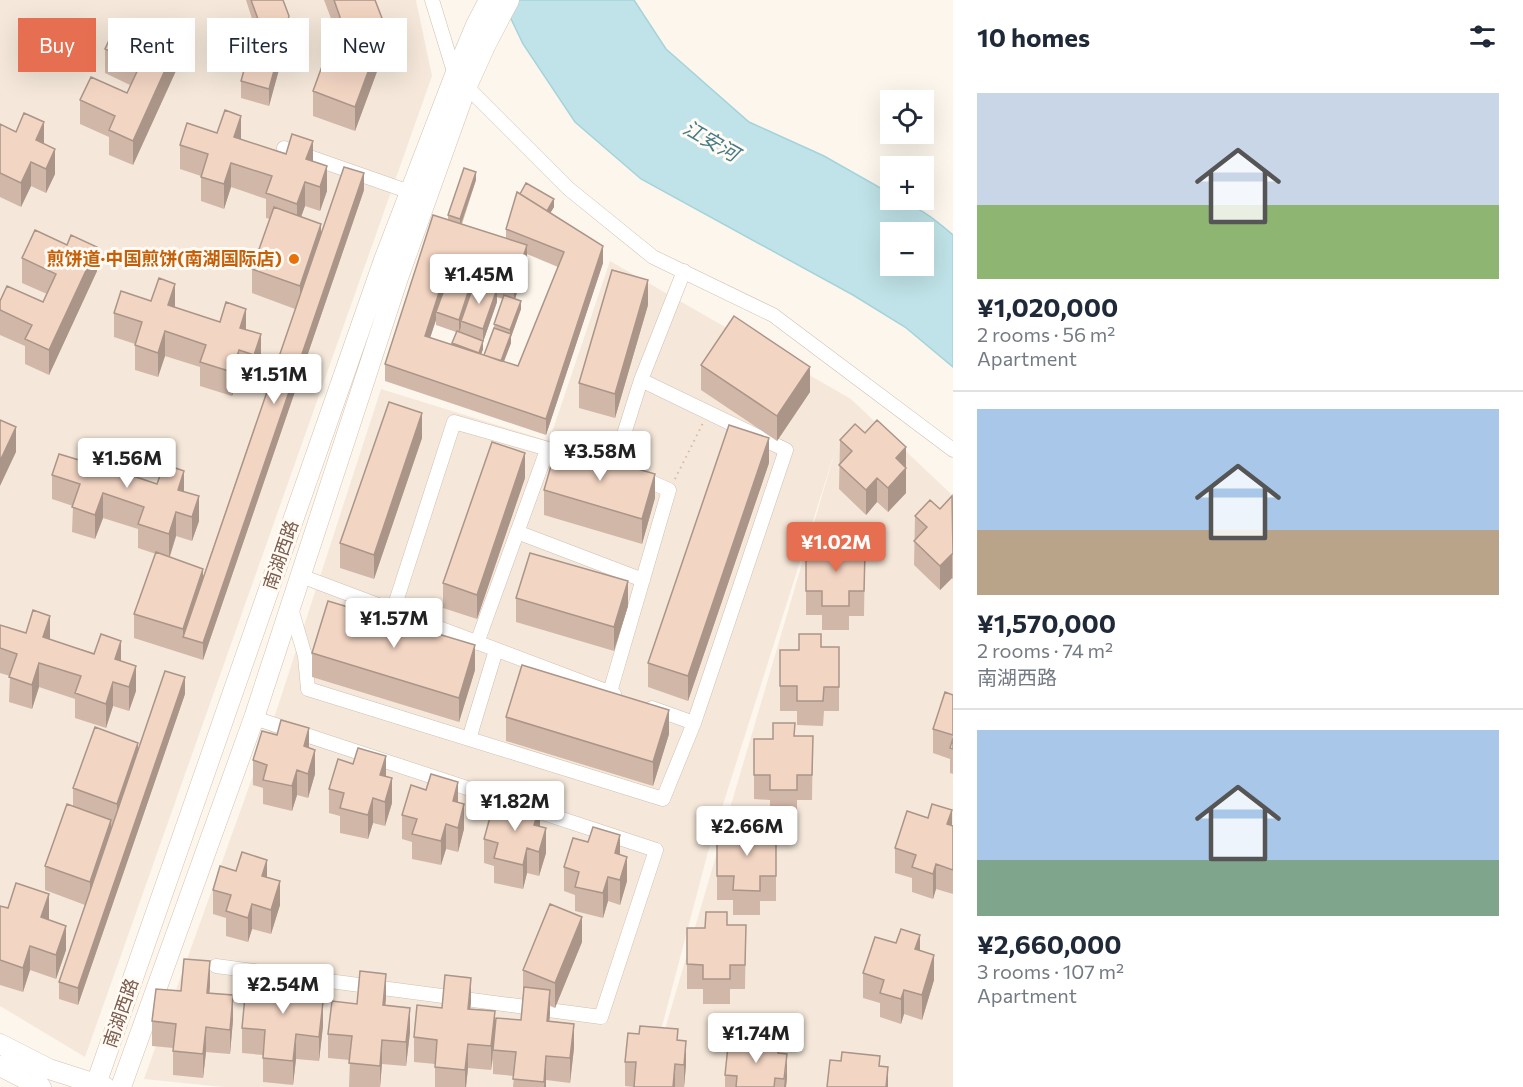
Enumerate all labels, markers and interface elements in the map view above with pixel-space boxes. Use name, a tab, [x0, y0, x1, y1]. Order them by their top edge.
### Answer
chip: Buy	[18, 18, 96, 72]
chip: Rent	[108, 18, 195, 72]
chip: Filters	[207, 18, 309, 72]
chip: New	[321, 18, 407, 72]
icon: filters	[1466, 20, 1499, 53]
text: 10 homes	[977, 21, 1090, 52]
map controls	[880, 90, 934, 276]
button: locate	[880, 90, 934, 144]
water label: 江安河	[680, 115, 747, 168]
icon: home	[1184, 132, 1292, 240]
button: +	[880, 156, 934, 210]
button: −	[880, 222, 934, 276]
place label: 煎饼道·中国煎饼(南湖国际店)	[46, 247, 282, 269]
marker: 煎饼道·中国煎饼(南湖国际店)	[287, 252, 301, 266]
pin: ¥1.45M	[430, 254, 528, 305]
text: ¥1.45M	[444, 261, 514, 285]
text: ¥1,020,000	[977, 291, 1118, 322]
text: 2 rooms · 56 m²	[977, 322, 1115, 346]
text: Apartment	[977, 346, 1077, 370]
pin: ¥1.51M	[225, 354, 323, 405]
text: ¥1.51M	[240, 361, 308, 385]
pin: ¥3.58M	[551, 431, 649, 482]
pin: ¥1.56M	[78, 438, 176, 489]
text: ¥3.58M	[564, 438, 636, 462]
text: ¥1.56M	[92, 445, 162, 469]
icon: home	[1184, 448, 1292, 556]
street label: 南湖西路	[258, 517, 302, 592]
pin: ¥1.02M	[787, 522, 885, 573]
text: ¥1.02M	[801, 529, 871, 553]
pin: ¥1.57M	[345, 598, 443, 649]
text: ¥1.57M	[359, 605, 429, 629]
text: ¥1,570,000	[977, 607, 1116, 638]
text: 2 rooms · 74 m²	[977, 638, 1113, 662]
text: 南湖西路	[977, 665, 1057, 689]
icon: home	[1184, 769, 1292, 877]
pin: ¥1.82M	[466, 781, 564, 832]
text: ¥1.82M	[480, 788, 550, 812]
pin: ¥2.66M	[698, 806, 796, 857]
text: ¥2.66M	[710, 813, 784, 837]
text: ¥2,660,000	[977, 928, 1122, 959]
text: 3 rooms · 107 m²	[977, 959, 1124, 983]
pin: ¥2.54M	[234, 964, 332, 1015]
text: ¥2.54M	[247, 971, 319, 995]
street label: 南湖西路	[98, 975, 142, 1050]
text: Apartment	[977, 983, 1077, 1007]
pin: ¥1.74M	[707, 1013, 805, 1064]
text: ¥1.74M	[722, 1020, 790, 1044]

